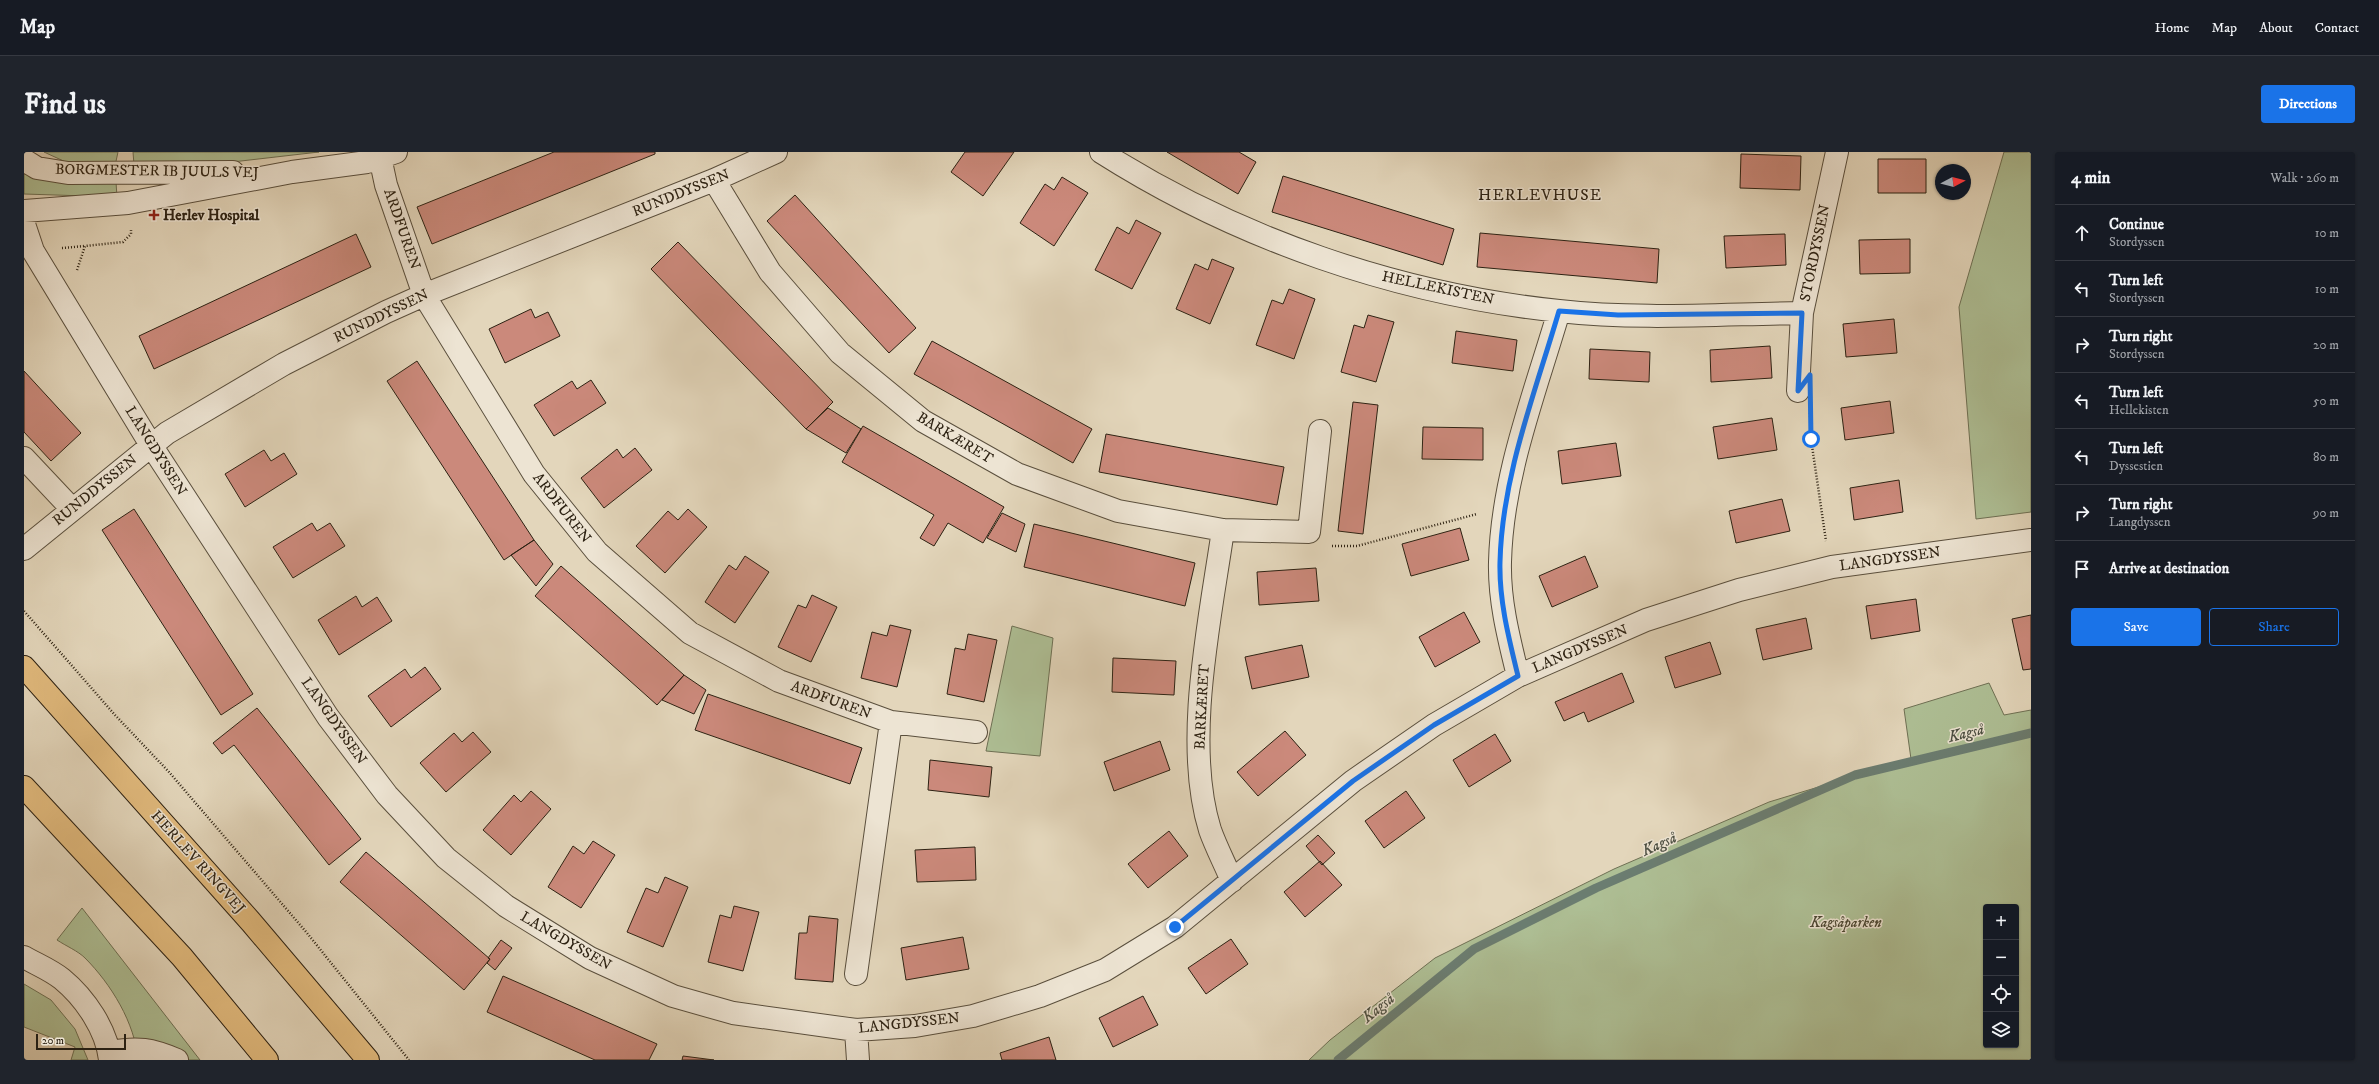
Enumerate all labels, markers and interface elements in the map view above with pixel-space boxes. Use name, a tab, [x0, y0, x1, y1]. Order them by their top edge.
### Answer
text: Map	[20, 16, 55, 39]
text: Home	[2155, 19, 2189, 37]
text: Map	[2211, 19, 2237, 37]
text: About	[2259, 19, 2293, 37]
text: Contact	[2315, 19, 2359, 37]
button: Directions	[2261, 85, 2355, 123]
text: Find us	[24, 87, 106, 122]
street label: BORGMESTER IB JUULS VEJ	[55, 160, 259, 182]
north arrow	[1935, 164, 1971, 200]
street label: RUNDDYSSEN	[629, 165, 733, 221]
text: 4 min	[2071, 167, 2110, 189]
text: Walk · 260 m	[2271, 170, 2339, 186]
district label: HERLEVHUSE	[1478, 185, 1602, 205]
street label: ARDFUREN	[379, 186, 425, 272]
street label: STORDYSSEN	[1795, 203, 1835, 303]
place label: Herlev Hospital	[163, 206, 260, 225]
marker: Herlev Hospital	[148, 209, 160, 221]
text: Continue	[2109, 215, 2164, 234]
icon: ahead	[2071, 222, 2093, 244]
text: 10 m	[2315, 225, 2339, 241]
text: Stordyssen	[2109, 234, 2164, 250]
street label: HELLEKISTEN	[1380, 267, 1496, 309]
text: Turn left	[2109, 271, 2163, 290]
icon: left	[2071, 278, 2093, 300]
text: 10 m	[2315, 281, 2339, 297]
street label: RUNDDYSSEN	[330, 285, 432, 347]
text: Stordyssen	[2109, 290, 2164, 306]
text: Turn right	[2109, 327, 2172, 346]
icon: right	[2071, 334, 2093, 356]
text: 20 m	[2313, 337, 2339, 353]
text: Stordyssen	[2109, 346, 2164, 362]
text: Turn left	[2109, 383, 2163, 402]
icon: left	[2071, 390, 2093, 412]
text: 50 m	[2313, 393, 2339, 409]
text: Hellekisten	[2109, 402, 2169, 418]
street label: LANGDYSSEN	[121, 403, 191, 499]
street label: BARKÆRET	[913, 408, 997, 469]
route start	[1802, 430, 1820, 448]
text: Turn left	[2109, 439, 2163, 458]
icon: left	[2071, 446, 2093, 468]
text: 80 m	[2313, 449, 2339, 465]
street label: RUNDDYSSEN	[49, 450, 141, 530]
text: Dyssestien	[2109, 458, 2163, 474]
street label: ARDFUREN	[529, 469, 595, 547]
text: Turn right	[2109, 495, 2172, 514]
icon: right	[2071, 502, 2093, 524]
text: 90 m	[2313, 505, 2339, 521]
text: Langdyssen	[2109, 514, 2170, 530]
street label: LANGDYSSEN	[1838, 542, 1942, 576]
icon: arrive	[2071, 558, 2093, 580]
text: Arrive at destination	[2109, 559, 2229, 578]
button: Save	[2071, 608, 2201, 646]
button: Share	[2209, 608, 2339, 646]
street label: LANGDYSSEN	[1529, 620, 1631, 678]
street label: BARKÆRET	[1190, 663, 1214, 750]
street label: LANGDYSSEN	[297, 674, 371, 768]
street label: ARDFUREN	[788, 677, 874, 723]
water label: Kagså	[1945, 719, 1987, 747]
street label: HERLEV RINGVEJ	[147, 806, 249, 918]
water label: Kagså	[1637, 827, 1681, 861]
map controls	[1983, 904, 2019, 1048]
button: +	[1983, 904, 2019, 940]
street label: LANGDYSSEN	[517, 907, 615, 975]
park label: Kagsåparken	[1809, 913, 1882, 932]
route end	[1166, 918, 1184, 936]
button: −	[1983, 940, 2019, 976]
button: locate	[1983, 976, 2019, 1012]
water label: Kagså	[1357, 988, 1399, 1028]
street label: LANGDYSSEN	[857, 1008, 961, 1038]
button: layers	[1983, 1012, 2019, 1048]
scale bar	[36, 1032, 126, 1051]
text: 20 m	[42, 1034, 64, 1048]

